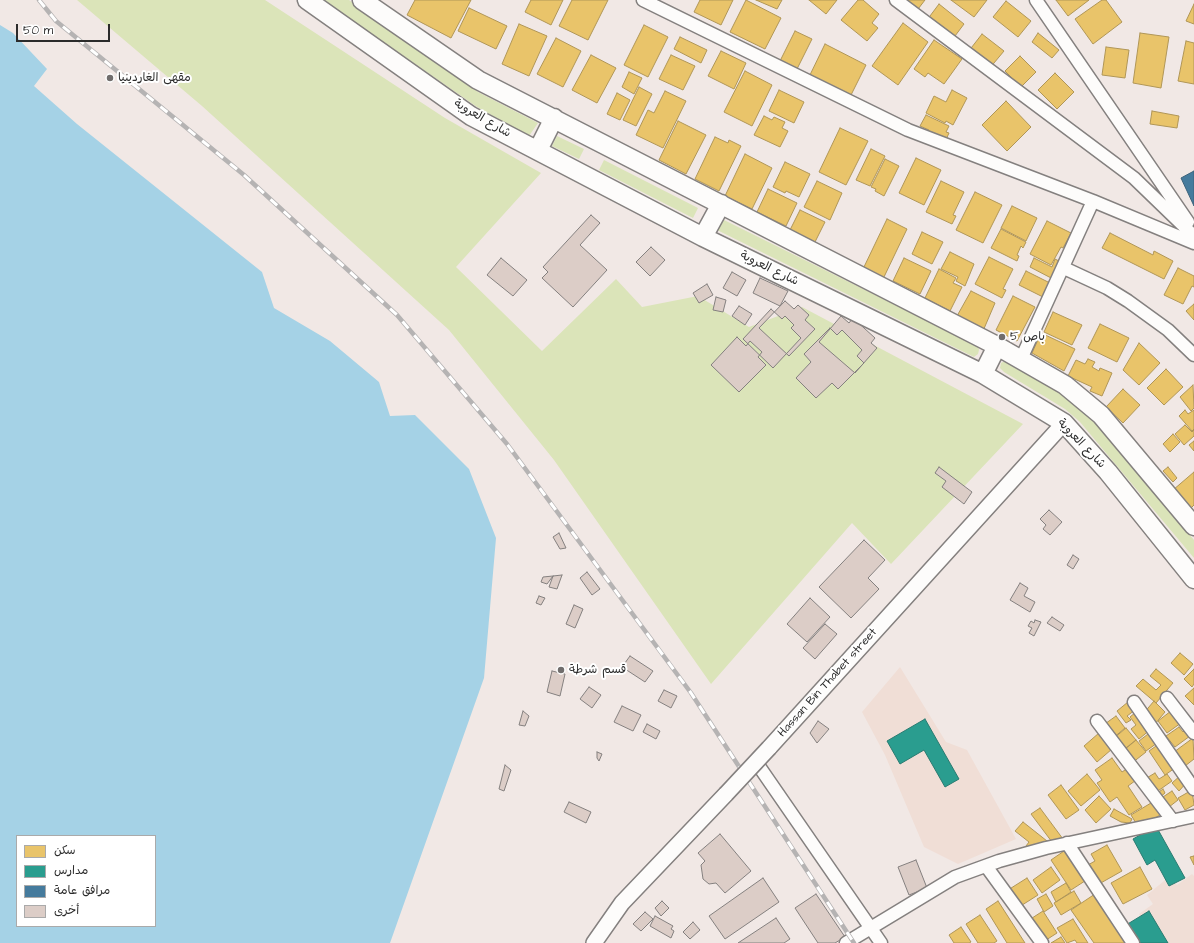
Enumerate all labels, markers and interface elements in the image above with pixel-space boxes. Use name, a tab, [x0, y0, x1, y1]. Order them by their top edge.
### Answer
scale bar	[18, 16, 112, 42]
text: 50 m	[23, 22, 53, 39]
place label: مقهى الغاردينيا	[118, 71, 191, 85]
marker: مقهى الغاردينيا	[105, 73, 115, 83]
street label: شارع العروبة	[451, 97, 513, 141]
street label: شارع العروبة	[737, 249, 801, 289]
place label: باص 5	[1010, 330, 1045, 344]
marker: باص 5	[997, 332, 1007, 342]
street label: شارع العروبة	[1054, 416, 1108, 472]
street label: Hassan Bin Thabet street	[775, 626, 881, 740]
place label: قسم شرطة	[569, 663, 626, 677]
marker: قسم شرطة	[556, 665, 566, 675]
legend	[16, 835, 156, 927]
text: سكن	[54, 842, 76, 859]
text: مدارس	[54, 862, 88, 879]
text: مرافق عامة	[54, 882, 110, 899]
text: أخرى	[54, 902, 79, 919]

